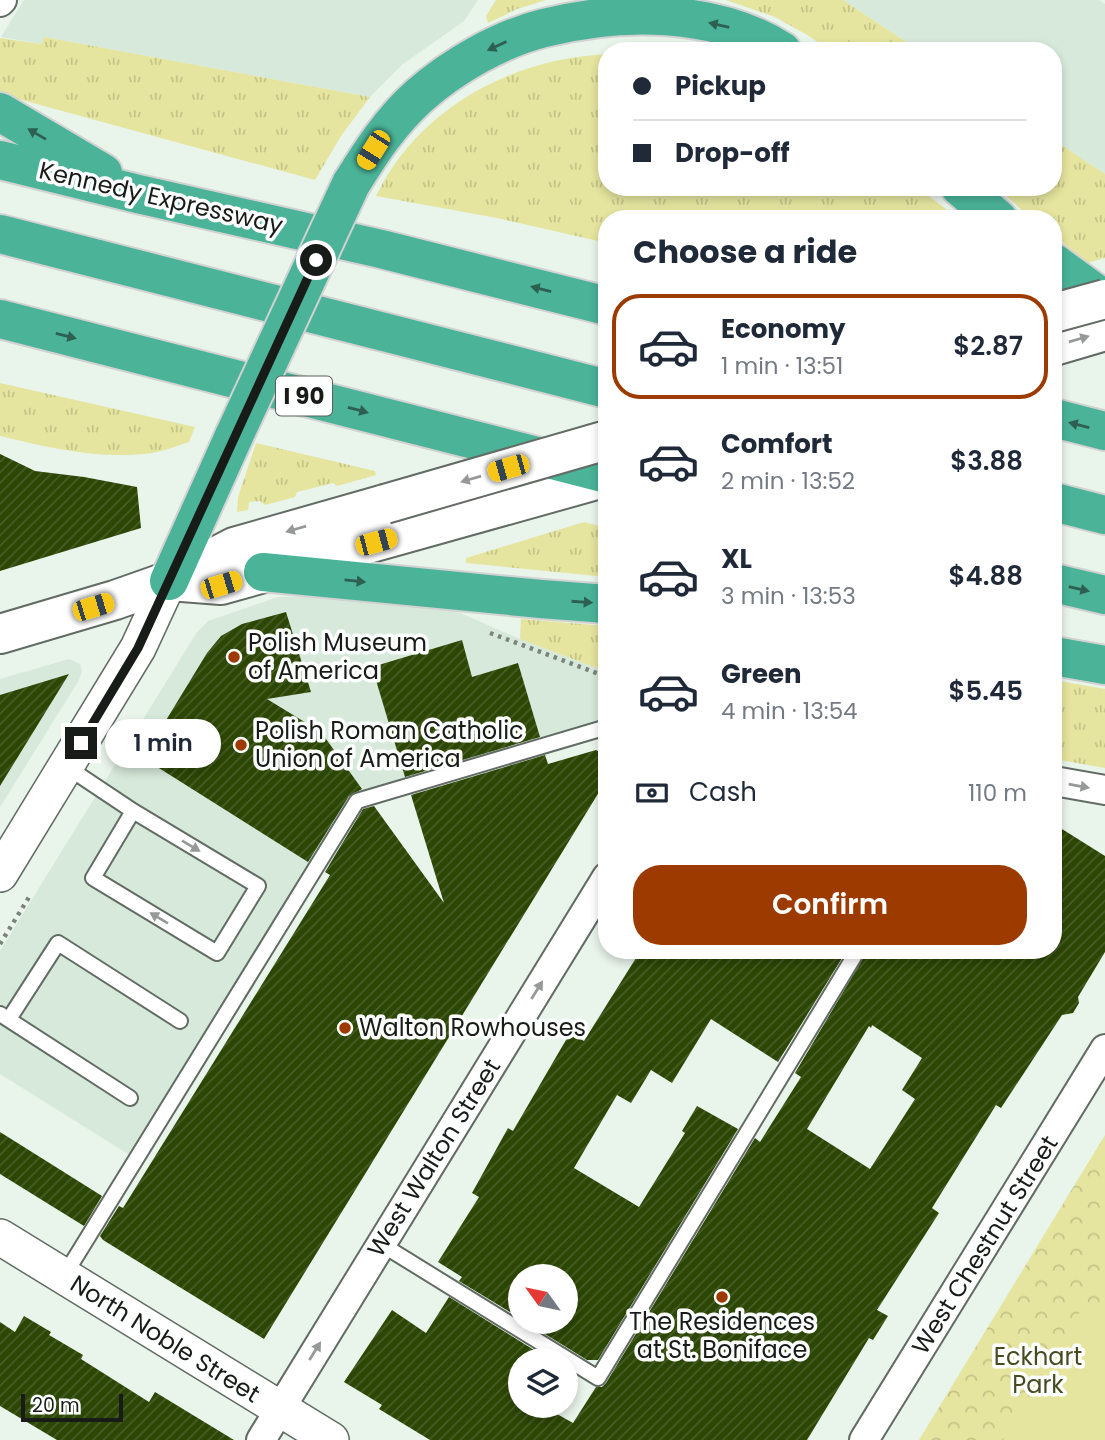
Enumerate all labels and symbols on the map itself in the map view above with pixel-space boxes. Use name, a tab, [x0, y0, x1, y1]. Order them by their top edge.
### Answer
one-way arrow	[708, 19, 730, 30]
one-way arrow	[487, 41, 507, 52]
car	[353, 127, 394, 173]
one-way arrow	[28, 128, 47, 140]
street label: Kennedy Expressway	[36, 153, 287, 242]
route start	[300, 244, 332, 276]
one-way arrow	[530, 283, 552, 294]
one-way arrow	[55, 331, 77, 342]
one-way arrow	[1069, 333, 1090, 343]
road number: I 90	[276, 376, 332, 416]
one-way arrow	[347, 405, 369, 416]
one-way arrow	[1068, 419, 1090, 430]
car	[485, 452, 532, 484]
one-way arrow	[460, 474, 482, 485]
one-way arrow	[285, 525, 306, 535]
car	[353, 526, 400, 558]
car	[198, 569, 245, 601]
one-way arrow	[345, 576, 367, 587]
one-way arrow	[1068, 584, 1090, 595]
car	[70, 591, 117, 623]
one-way arrow	[571, 597, 593, 608]
place label: Polish Museum of America	[248, 626, 427, 687]
marker: Polish Museum of America	[226, 649, 242, 665]
place label: Polish Roman Catholic Union of America	[255, 714, 524, 775]
callout: 1 min	[106, 718, 221, 768]
route end	[65, 727, 97, 759]
marker: Polish Roman Catholic Union of America	[233, 737, 249, 753]
one-way arrow	[1068, 781, 1090, 792]
one-way arrow	[182, 840, 201, 853]
one-way arrow	[149, 912, 168, 924]
one-way arrow	[531, 981, 544, 1000]
place label: Walton Rowhouses	[359, 1011, 586, 1044]
marker: Walton Rowhouses	[337, 1020, 353, 1036]
street label: West Walton Street	[359, 1052, 508, 1263]
street label: West Chestnut Street	[904, 1129, 1065, 1360]
north arrow	[508, 1264, 578, 1334]
street label: North Noble Street	[64, 1267, 266, 1410]
marker: The Residences at St. Boniface	[714, 1289, 730, 1305]
place label: The Residences at St. Boniface	[629, 1305, 815, 1366]
park label: Eckhart Park	[994, 1340, 1082, 1401]
one-way arrow	[309, 1341, 322, 1360]
scale bar	[21, 1391, 122, 1423]

